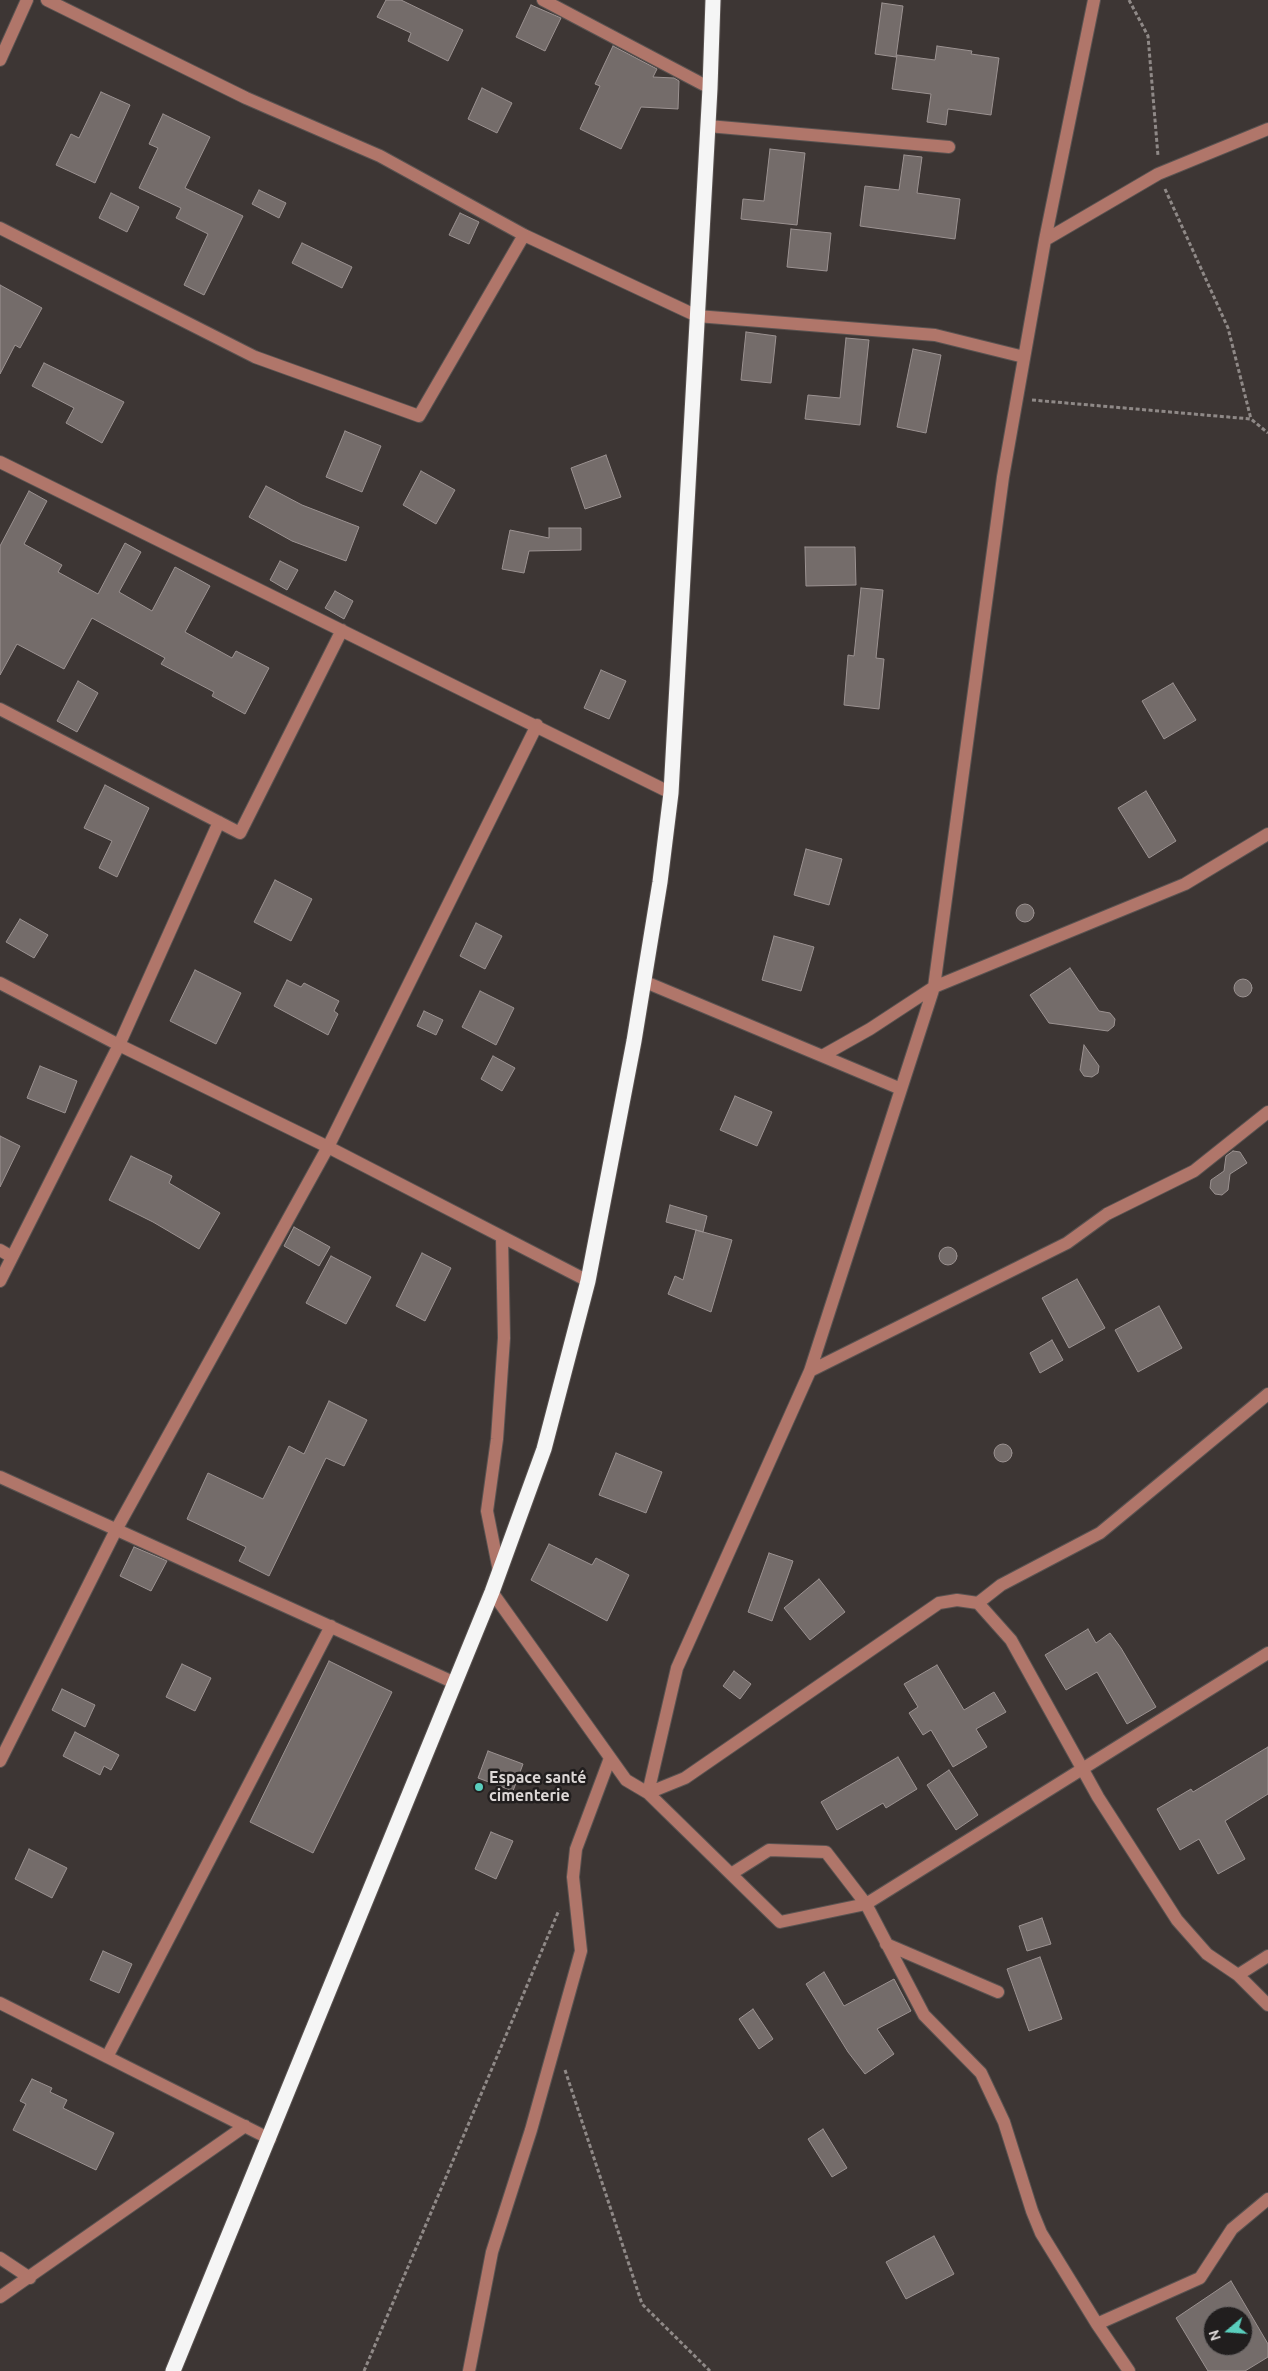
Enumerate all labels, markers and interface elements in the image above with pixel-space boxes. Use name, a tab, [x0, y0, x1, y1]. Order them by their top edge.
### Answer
place label: Espace santé cimenterie	[489, 1768, 586, 1806]
marker: Espace santé cimenterie	[473, 1781, 485, 1793]
north arrow	[1203, 2306, 1253, 2356]
text: N	[1205, 2328, 1224, 2343]

